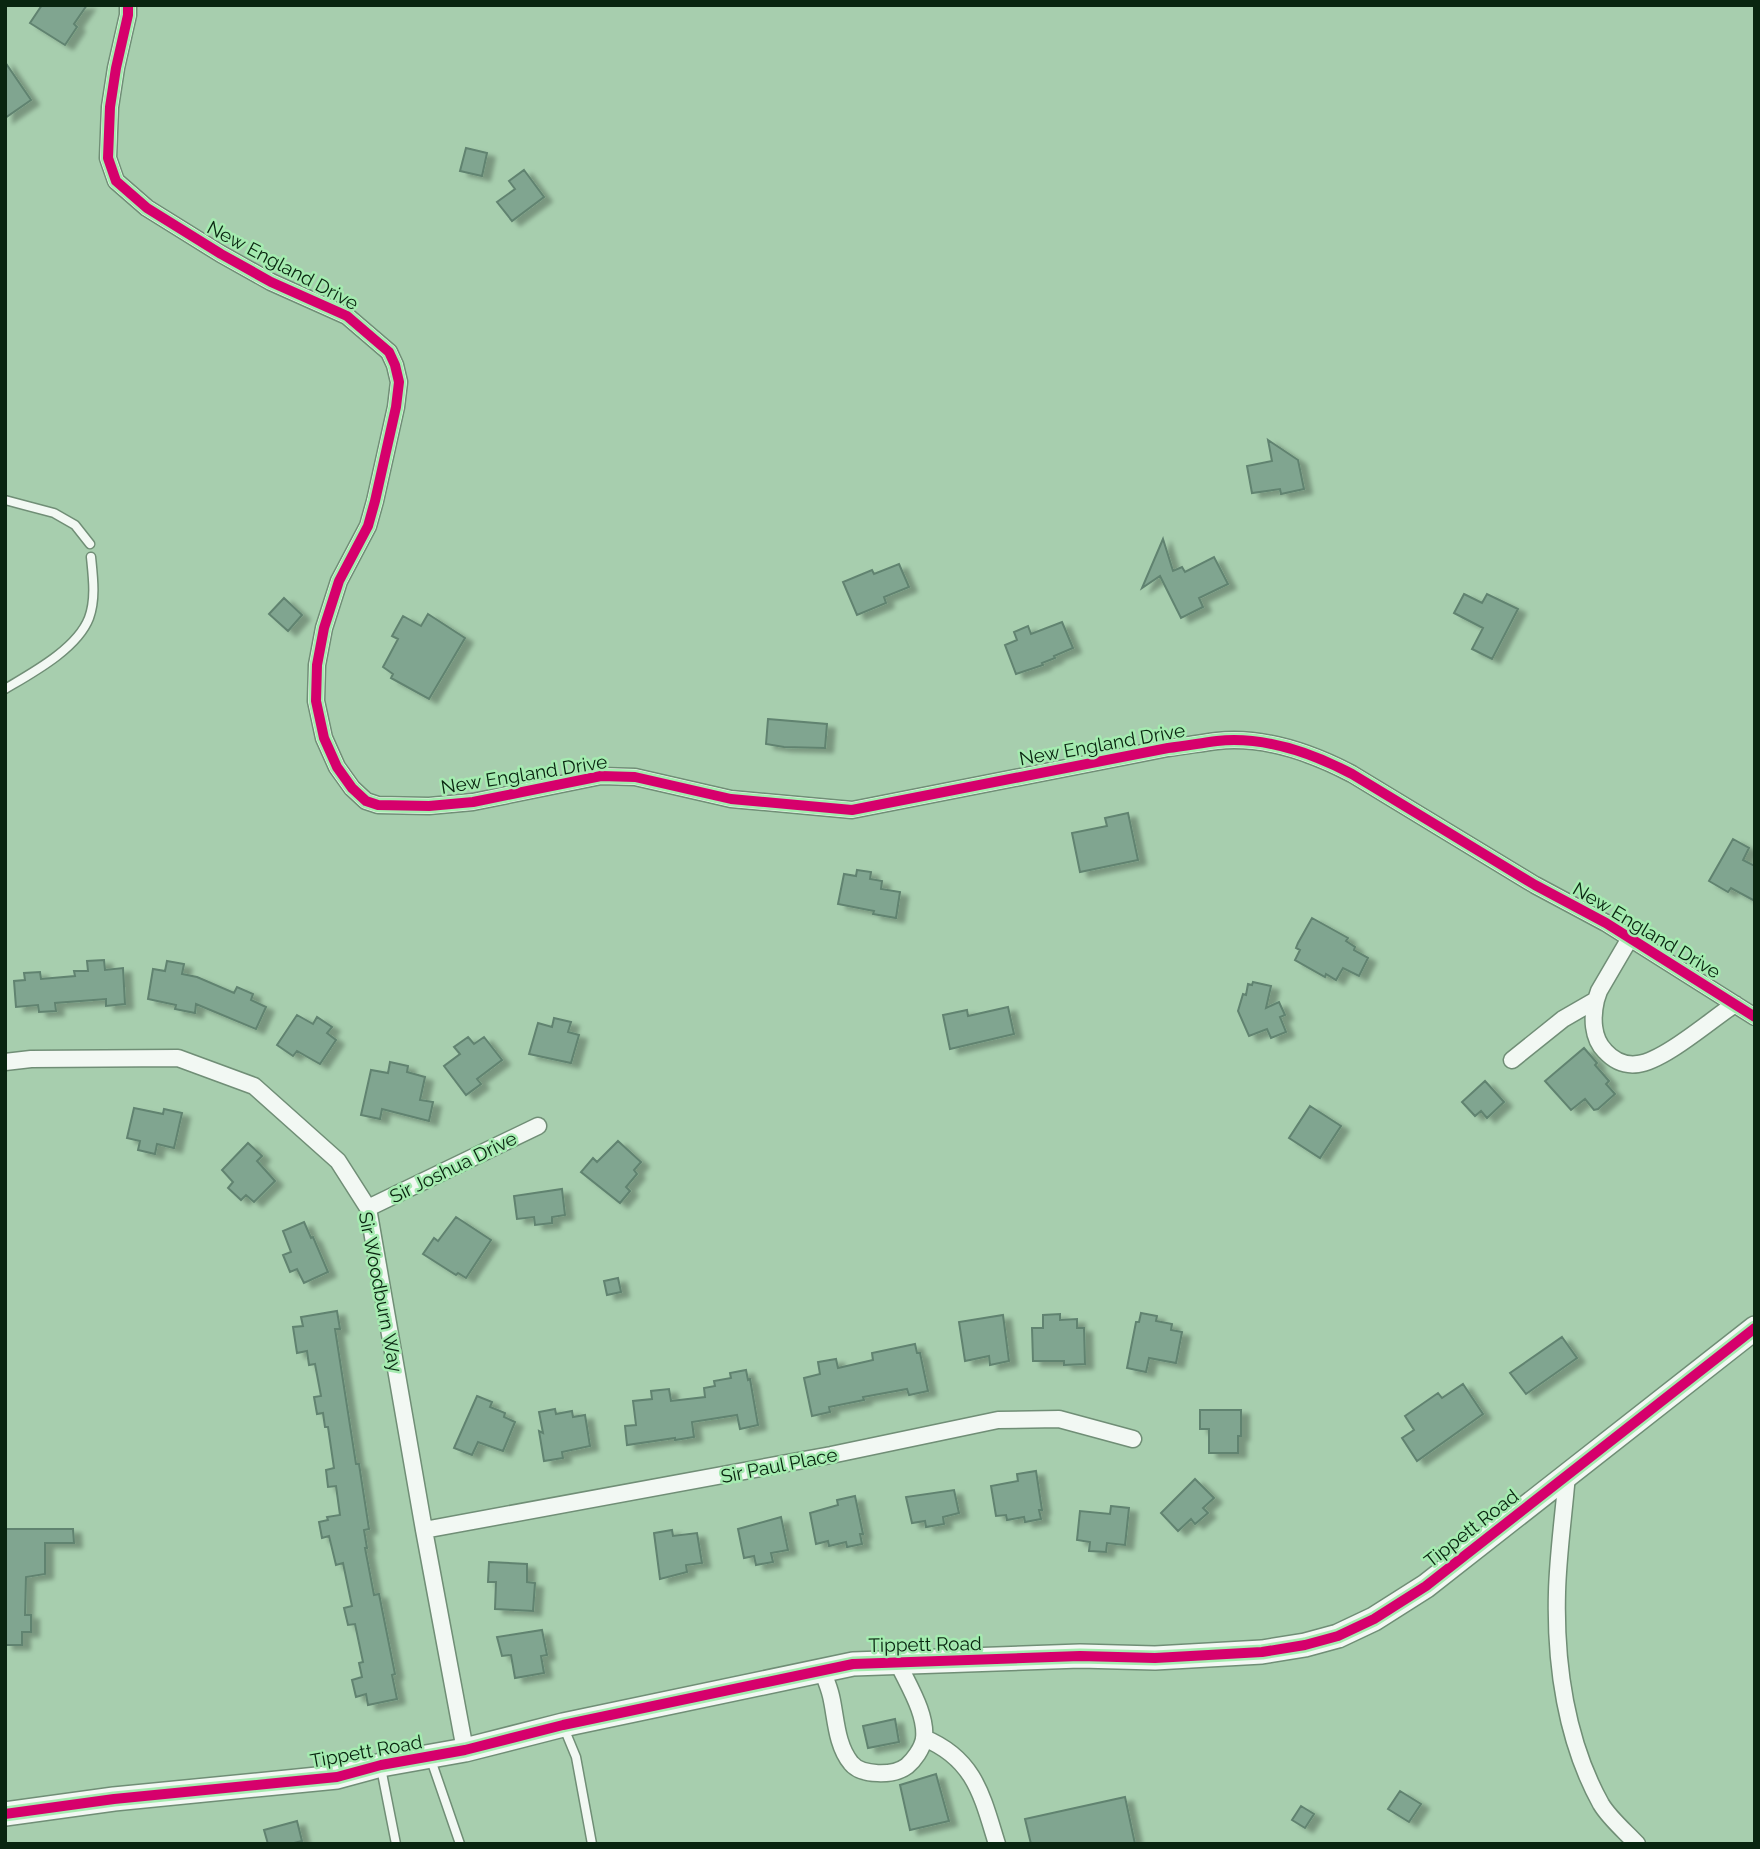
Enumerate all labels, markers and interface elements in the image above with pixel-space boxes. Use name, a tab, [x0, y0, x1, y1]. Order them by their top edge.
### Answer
street label: New England Drive	[204, 216, 362, 314]
street label: New England Drive	[1017, 719, 1187, 769]
street label: New England Drive	[439, 750, 609, 798]
street label: New England Drive	[1569, 877, 1725, 983]
street label: Sir Joshua Drive	[386, 1127, 520, 1207]
street label: Sir Woodburn Way	[355, 1210, 407, 1374]
street label: Sir Paul Place	[719, 1443, 839, 1487]
street label: Tippett Road	[1420, 1484, 1522, 1572]
street label: Tippett Road	[868, 1632, 982, 1656]
street label: Tippett Road	[308, 1730, 424, 1772]

